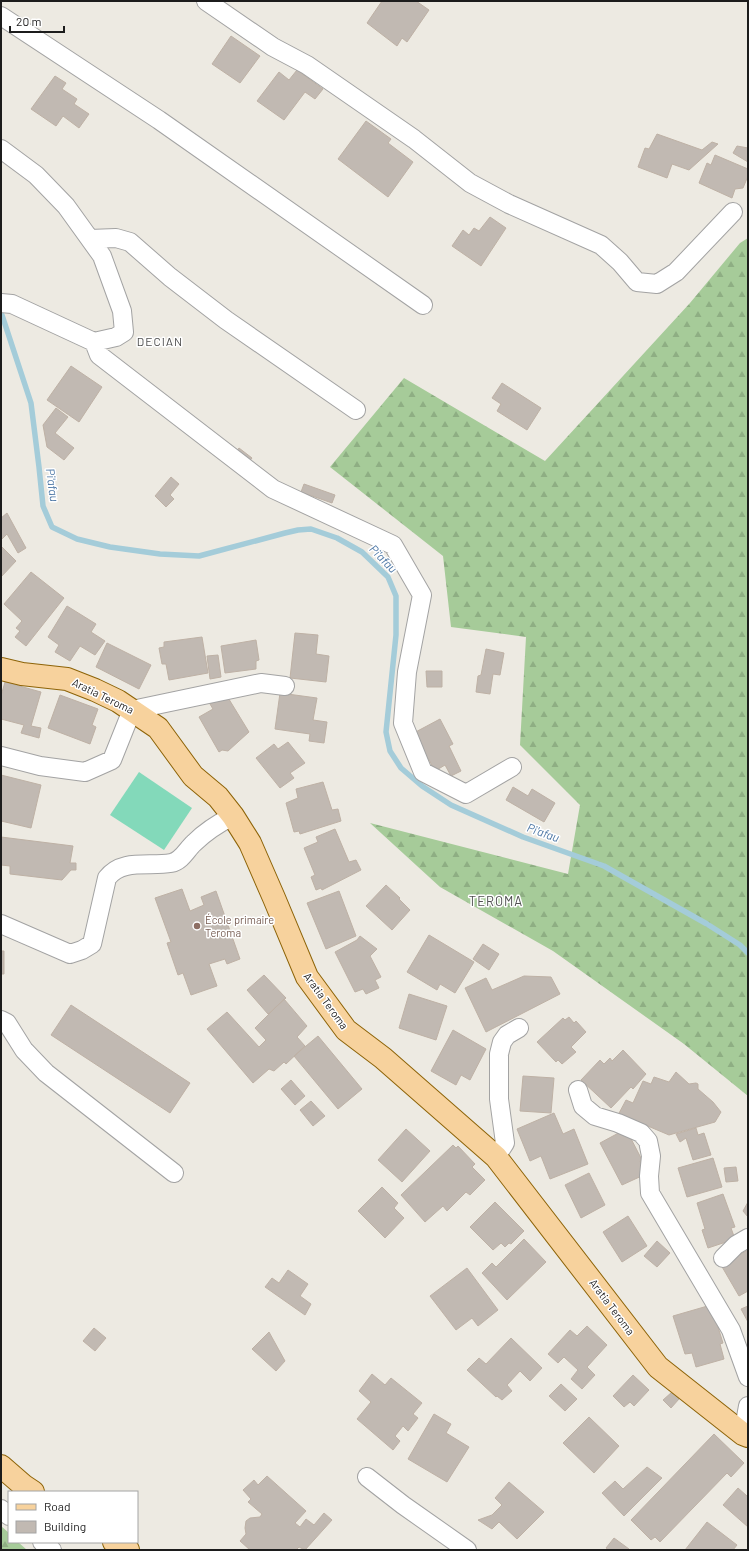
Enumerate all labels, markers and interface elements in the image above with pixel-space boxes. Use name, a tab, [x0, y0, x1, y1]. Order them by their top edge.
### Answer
scale bar	[10, 8, 64, 34]
text: 20 m	[16, 14, 42, 28]
district label: DECIAN	[137, 334, 183, 348]
water label: Pi'afau	[44, 467, 62, 502]
water label: Pi'afau	[367, 541, 400, 575]
street label: Aratia Teroma	[70, 675, 136, 716]
water label: Pi'afau	[525, 820, 561, 844]
district label: TEROMA	[469, 893, 523, 909]
place label: École primaire Teroma	[205, 913, 274, 939]
marker: École primaire Teroma	[192, 921, 202, 931]
street label: Aratia Teroma	[301, 970, 351, 1032]
street label: Aratia Teroma	[587, 1276, 638, 1337]
legend	[8, 1491, 138, 1543]
text: Road	[44, 1499, 71, 1513]
text: Building	[44, 1519, 86, 1533]

